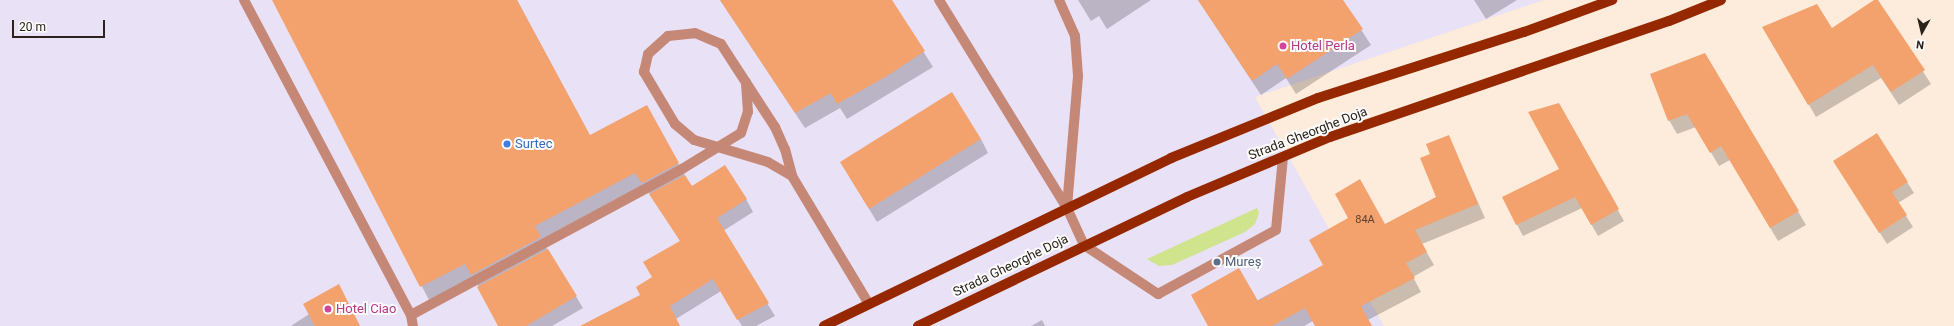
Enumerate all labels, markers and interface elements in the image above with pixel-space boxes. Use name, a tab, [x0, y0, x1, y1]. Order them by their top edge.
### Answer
scale bar	[14, 12, 107, 38]
north arrow	[1902, 12, 1942, 52]
text: 20 m	[19, 20, 46, 34]
text: N	[1916, 37, 1925, 51]
place label: Hotel Perla	[1291, 38, 1355, 54]
marker: Hotel Perla	[1278, 41, 1288, 51]
street label: Strada Gheorghe Doja	[1246, 104, 1370, 164]
place label: Surtec	[515, 136, 553, 152]
marker: Surtec	[502, 139, 512, 149]
house number: 84A	[1355, 213, 1375, 227]
street label: Strada Gheorghe Doja	[951, 231, 1071, 301]
place label: Mureș	[1225, 254, 1261, 270]
marker: Mureș	[1212, 257, 1222, 267]
place label: Hotel Ciao	[336, 301, 396, 317]
marker: Hotel Ciao	[323, 304, 333, 314]

